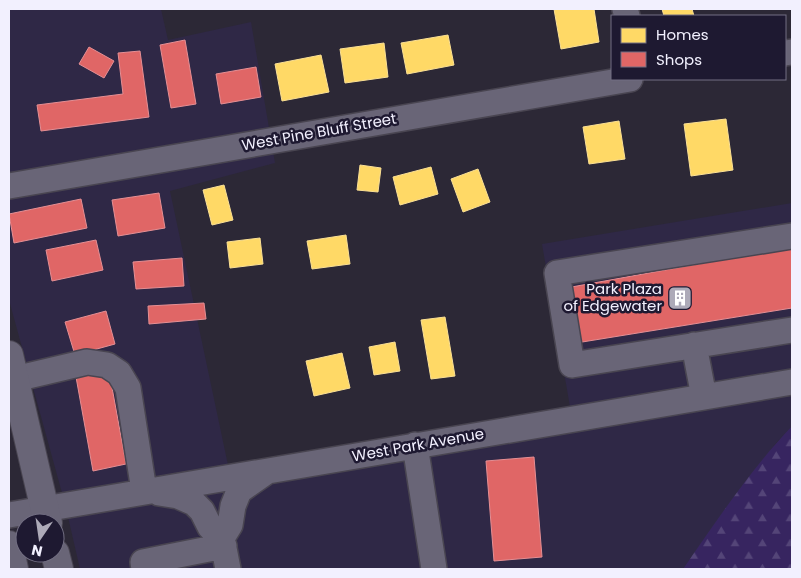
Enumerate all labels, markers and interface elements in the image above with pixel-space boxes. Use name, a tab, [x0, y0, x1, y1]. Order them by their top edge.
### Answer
legend	[611, 15, 786, 80]
text: Homes	[656, 24, 709, 45]
text: Shops	[656, 49, 702, 70]
street label: West Pine Bluff Street	[240, 108, 398, 155]
place label: Park Plaza of Edgewater	[563, 278, 662, 316]
building icon: Park Plaza of Edgewater	[667, 285, 693, 311]
street label: West Park Avenue	[350, 423, 486, 466]
north arrow	[15, 513, 65, 563]
text: N	[30, 540, 44, 562]

